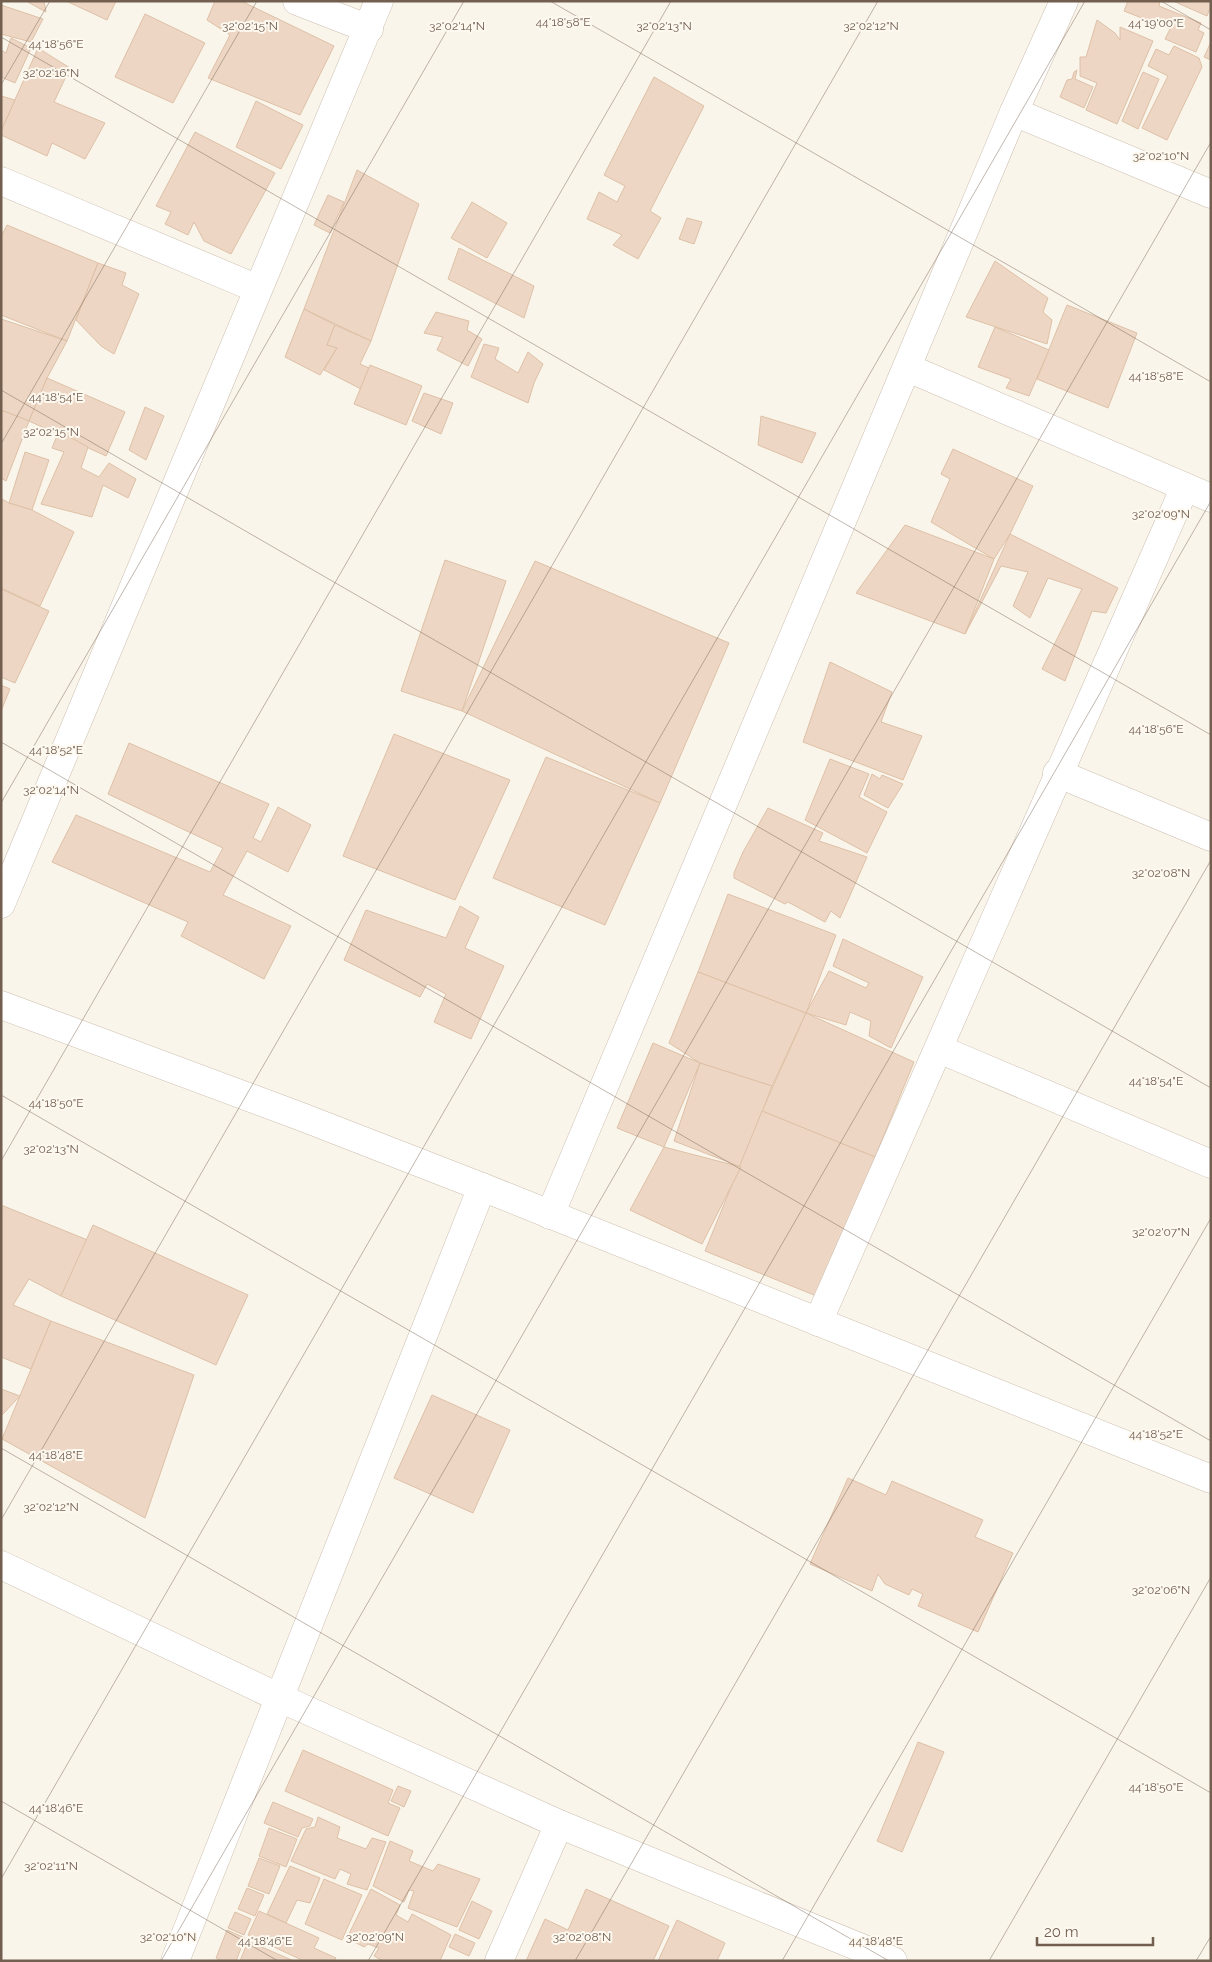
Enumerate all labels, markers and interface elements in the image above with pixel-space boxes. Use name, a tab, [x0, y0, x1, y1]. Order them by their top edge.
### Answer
text: 44°18'58"E	[536, 15, 590, 29]
text: 44°19'00"E	[1128, 16, 1184, 30]
text: 32°02'15"N	[222, 19, 278, 33]
text: 32°02'14"N	[429, 19, 485, 33]
text: 32°02'13"N	[636, 19, 692, 33]
text: 32°02'12"N	[843, 19, 899, 33]
text: 44°18'56"E	[28, 37, 84, 51]
text: 32°02'16"N	[23, 66, 79, 80]
text: 32°02'10"N	[1133, 149, 1189, 163]
text: 44°18'58"E	[1129, 369, 1183, 383]
text: 44°18'54"E	[29, 390, 83, 404]
text: 32°02'15"N	[23, 425, 79, 439]
text: 32°02'09"N	[1132, 507, 1190, 521]
text: 44°18'56"E	[1128, 722, 1184, 736]
text: 44°18'52"E	[29, 743, 83, 757]
text: 32°02'14"N	[23, 783, 79, 797]
text: 32°02'08"N	[1132, 866, 1190, 880]
text: 44°18'54"E	[1129, 1074, 1183, 1088]
text: 44°18'50"E	[28, 1096, 84, 1110]
text: 32°02'13"N	[23, 1142, 79, 1156]
text: 32°02'07"N	[1132, 1225, 1190, 1239]
text: 44°18'52"E	[1129, 1427, 1183, 1441]
text: 44°18'48"E	[29, 1448, 83, 1462]
text: 32°02'12"N	[23, 1500, 79, 1514]
text: 32°02'06"N	[1132, 1583, 1190, 1597]
text: 44°18'50"E	[1128, 1780, 1184, 1794]
text: 44°18'46"E	[29, 1801, 83, 1815]
text: 32°02'11"N	[24, 1859, 78, 1873]
scale bar	[1037, 1914, 1153, 1946]
text: 20 m	[1044, 1923, 1079, 1941]
text: 32°02'10"N	[140, 1930, 196, 1944]
text: 32°02'09"N	[346, 1930, 404, 1944]
text: 32°02'08"N	[553, 1930, 611, 1944]
text: 44°18'46"E	[238, 1934, 292, 1948]
text: 44°18'48"E	[849, 1934, 903, 1948]

